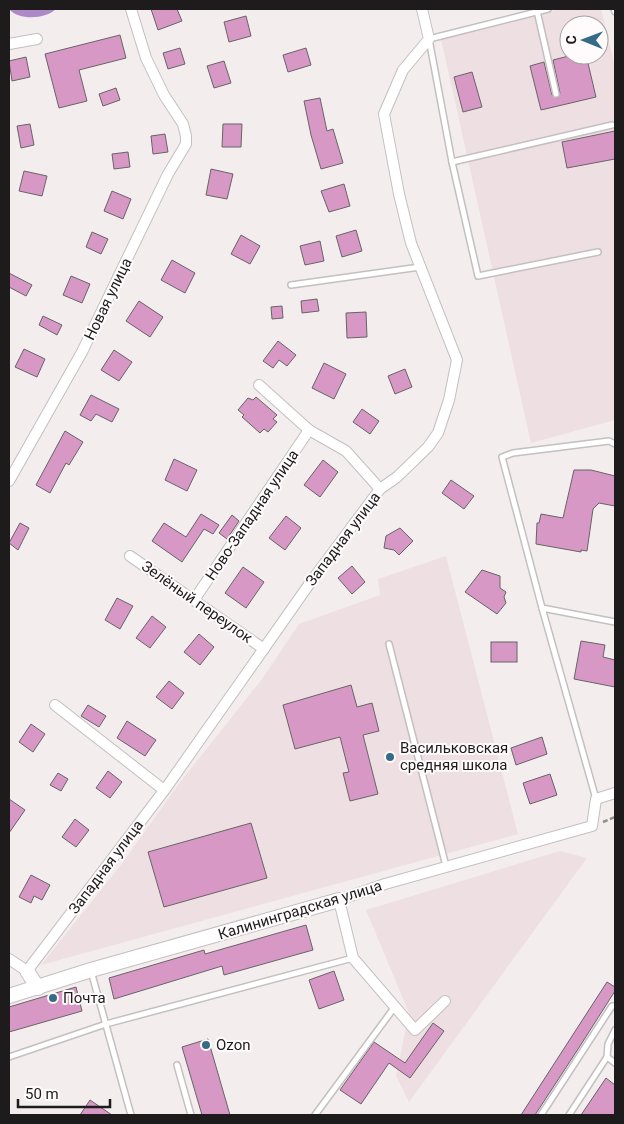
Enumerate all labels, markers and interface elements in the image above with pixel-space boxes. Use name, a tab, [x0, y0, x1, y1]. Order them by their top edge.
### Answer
north arrow	[559, 15, 609, 65]
text: С	[563, 35, 579, 44]
street label: Новая улица	[80, 255, 136, 343]
street label: Ново-Западная улица	[202, 446, 302, 584]
street label: Западная улица	[302, 489, 384, 589]
street label: Зелёный переулок	[138, 557, 256, 647]
place label: Васильковская средняя школа	[400, 739, 508, 774]
marker: Васильковская средняя школа	[384, 751, 396, 763]
street label: Западная улица	[65, 817, 147, 917]
street label: Калининградская улица	[216, 877, 384, 943]
place label: Почта	[63, 989, 106, 1007]
marker: Почта	[47, 992, 59, 1004]
place label: Ozon	[216, 1036, 250, 1054]
marker: Ozon	[200, 1039, 212, 1051]
scale bar	[18, 1076, 110, 1108]
text: 50 m	[25, 1085, 59, 1103]

